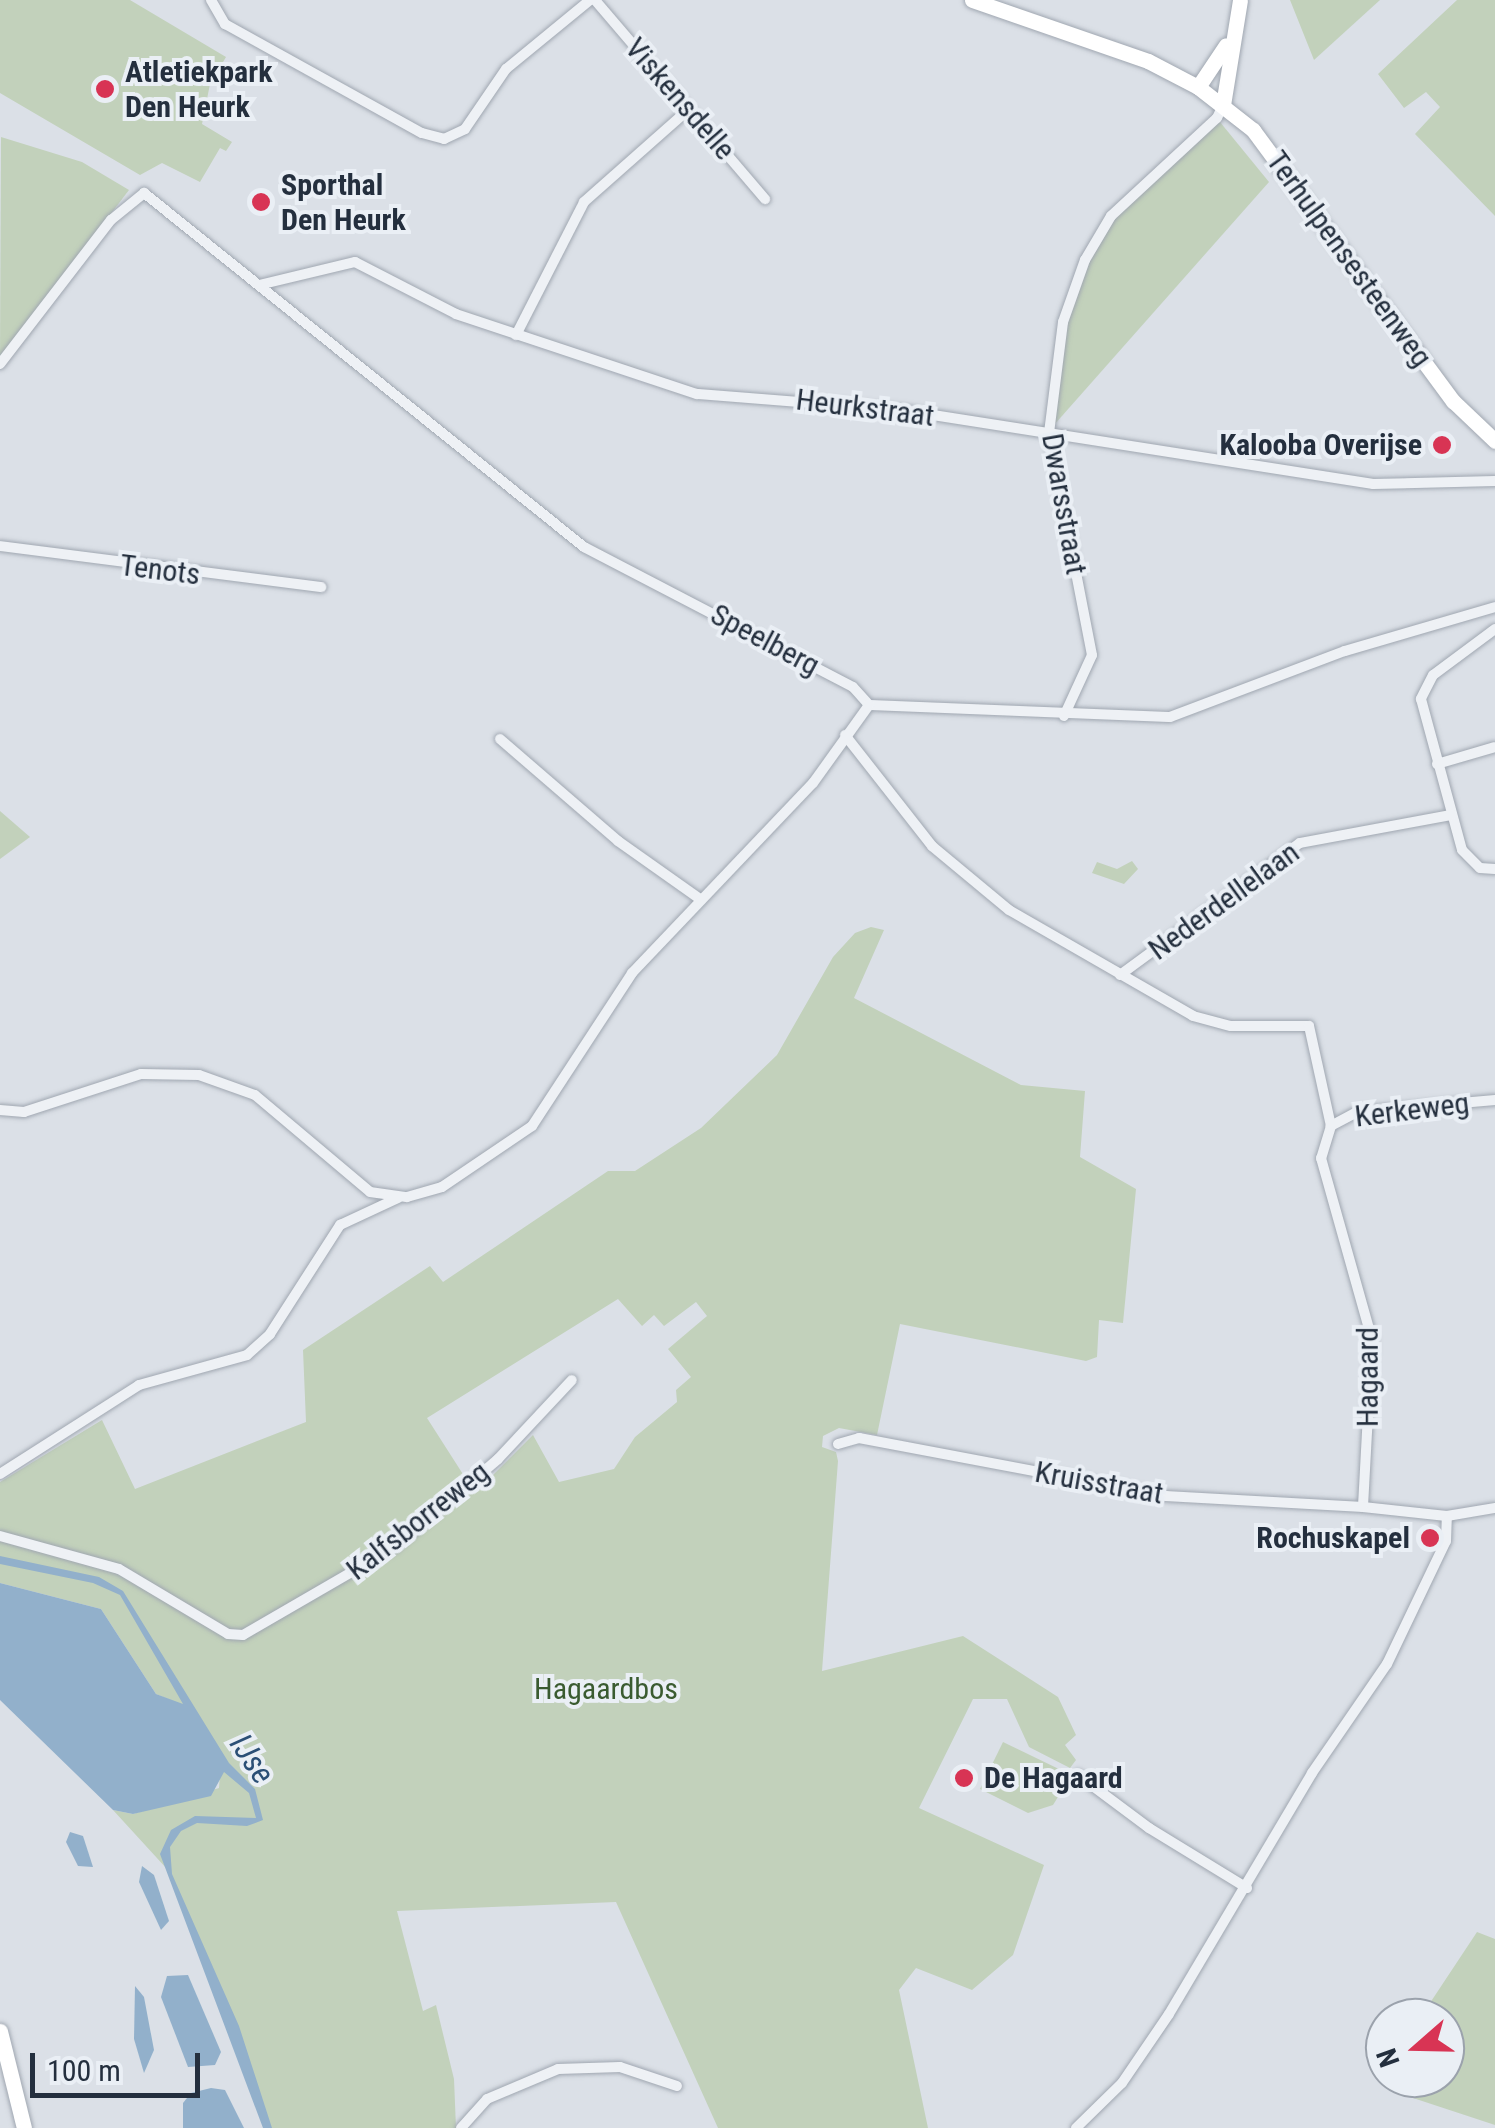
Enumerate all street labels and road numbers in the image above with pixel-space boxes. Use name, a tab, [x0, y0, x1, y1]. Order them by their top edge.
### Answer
street label: Viskensdelle	[617, 31, 743, 167]
street label: Terhulpensesteenweg	[1259, 144, 1439, 374]
street label: Heurkstraat	[794, 382, 936, 434]
street label: Dwarsstraat	[1034, 431, 1094, 577]
street label: Tenots	[118, 547, 202, 593]
street label: Speelberg	[705, 596, 825, 684]
street label: Nederdellelaan	[1142, 834, 1306, 968]
street label: Kerkeweg	[1353, 1085, 1471, 1135]
street label: Hagaard	[1350, 1327, 1386, 1427]
street label: Kalfsborreweg	[340, 1454, 496, 1588]
street label: Kruisstraat	[1032, 1454, 1166, 1512]

